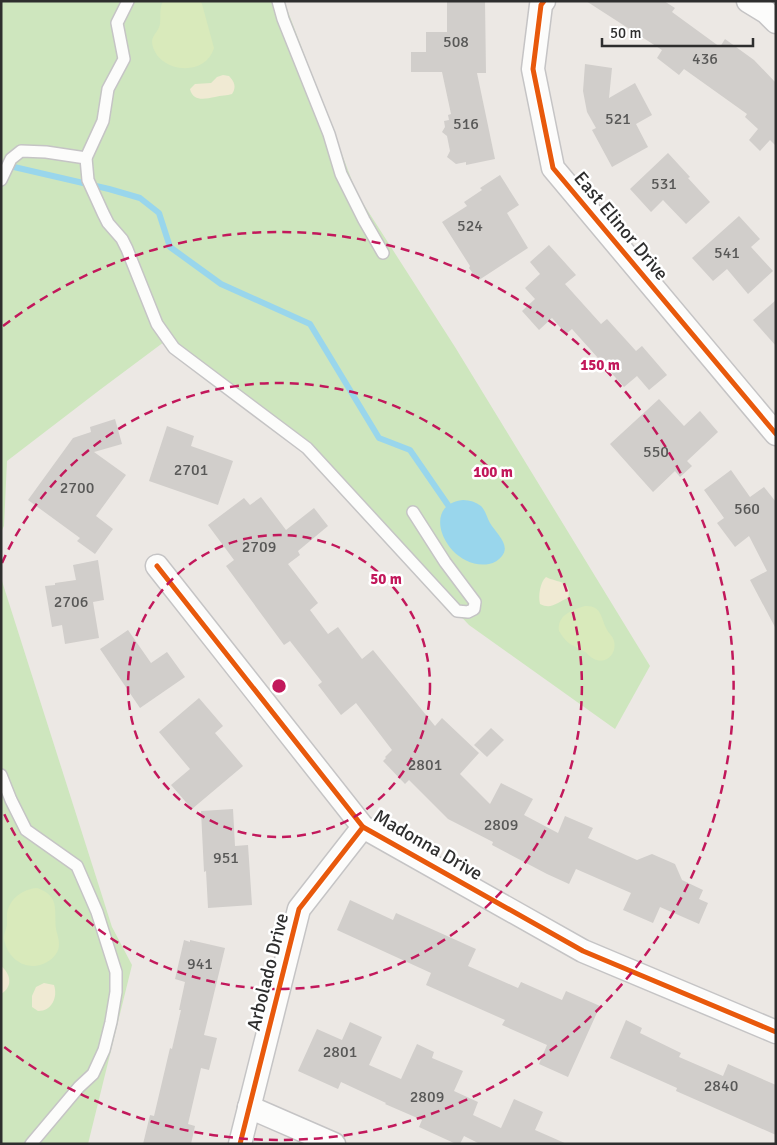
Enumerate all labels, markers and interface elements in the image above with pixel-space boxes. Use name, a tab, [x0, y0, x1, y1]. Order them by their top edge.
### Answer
scale bar	[602, 15, 753, 47]
text: 50 m	[610, 24, 641, 42]
house number: 508	[443, 32, 469, 52]
house number: 436	[692, 49, 718, 69]
house number: 521	[605, 109, 631, 129]
house number: 516	[453, 114, 479, 134]
street label: East Elinor Drive	[569, 167, 673, 285]
house number: 531	[651, 174, 677, 194]
house number: 524	[457, 216, 483, 236]
house number: 541	[714, 243, 740, 263]
text: 150 m	[580, 356, 620, 374]
house number: 550	[643, 442, 669, 462]
house number: 2701	[174, 460, 208, 480]
text: 100 m	[473, 463, 513, 481]
house number: 2700	[60, 478, 94, 498]
house number: 560	[734, 499, 760, 519]
house number: 2709	[242, 537, 276, 557]
text: 50 m	[370, 570, 402, 588]
house number: 2706	[54, 592, 88, 612]
centre of rings	[270, 677, 288, 695]
house number: 2801	[408, 755, 442, 775]
street label: Madonna Drive	[369, 804, 487, 886]
house number: 2809	[484, 815, 518, 835]
house number: 951	[213, 848, 239, 868]
street label: Arbolado Drive	[242, 911, 294, 1033]
house number: 941	[187, 954, 213, 974]
house number: 2801	[323, 1042, 357, 1062]
house number: 2840	[704, 1076, 738, 1096]
house number: 2809	[410, 1087, 444, 1107]

